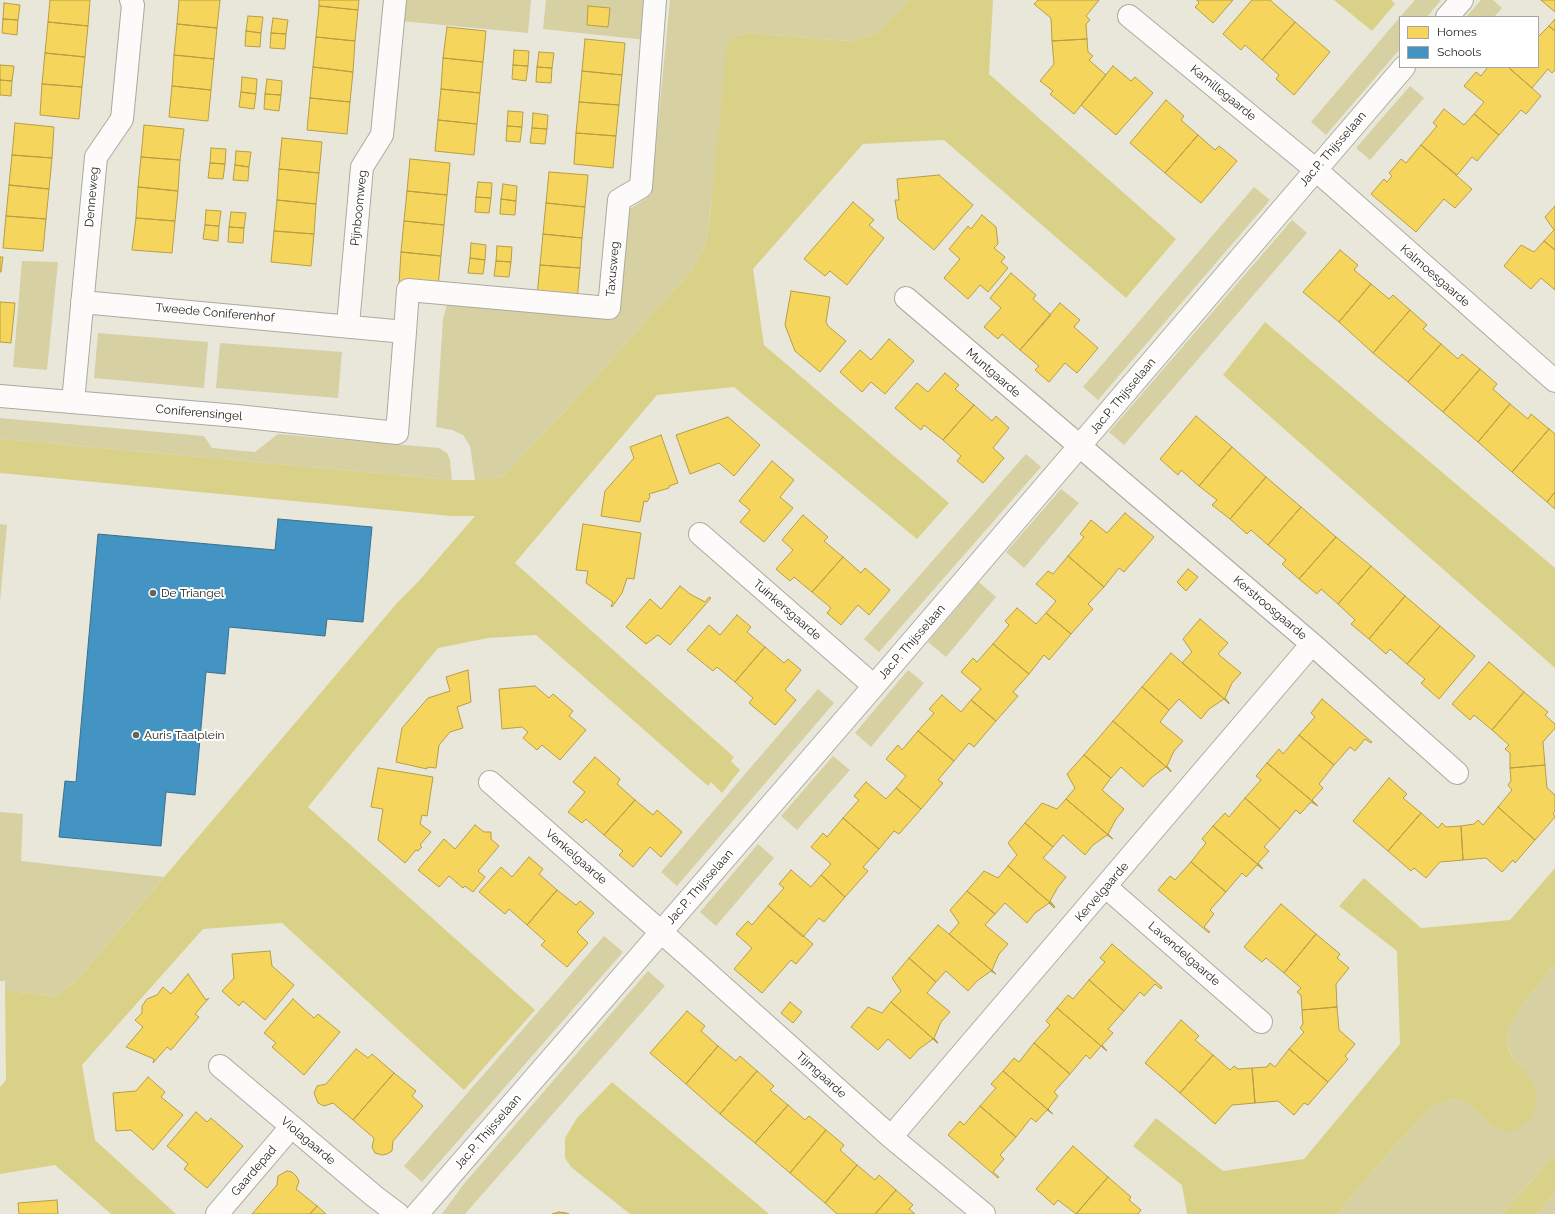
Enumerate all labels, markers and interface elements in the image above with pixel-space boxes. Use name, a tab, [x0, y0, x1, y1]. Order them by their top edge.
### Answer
legend	[1399, 16, 1539, 68]
text: Homes	[1437, 25, 1477, 39]
text: Schools	[1437, 45, 1481, 59]
street label: Kamillegaarde	[1187, 62, 1259, 124]
street label: Jac.P. Thijsselaan	[1297, 109, 1369, 189]
street label: Denneweg	[82, 166, 102, 228]
street label: Pijnboomweg	[348, 169, 370, 247]
street label: Taxusweg	[603, 241, 623, 297]
street label: Kalmoesgaarde	[1397, 242, 1473, 310]
street label: Tweede Coniferenhof	[155, 301, 275, 325]
street label: Muntgaarde	[963, 345, 1023, 401]
street label: Jac.P. Thijsselaan	[1087, 355, 1159, 437]
street label: Coniferensingel	[155, 402, 243, 424]
street label: Kerstroosgaarde	[1230, 573, 1310, 643]
street label: Tuinkersgaarde	[750, 577, 824, 643]
place label: De Triangel	[161, 586, 224, 600]
marker: De Triangel	[148, 588, 158, 598]
street label: Jac.P. Thijsselaan	[876, 602, 948, 682]
place label: Auris Taalplein	[144, 728, 225, 742]
marker: Auris Taalplein	[131, 730, 141, 740]
street label: Venkelgaarde	[542, 826, 610, 888]
street label: Jac.P. Thijsselaan	[664, 847, 736, 927]
street label: Kervelgaarde	[1072, 859, 1132, 925]
street label: Lavendelgaarde	[1145, 919, 1223, 989]
street label: Tijmgaarde	[793, 1049, 849, 1101]
street label: Jac.P. Thijsselaan	[452, 1092, 524, 1172]
street label: Violagaarde	[278, 1114, 338, 1168]
street label: Gaardepad	[228, 1143, 280, 1199]

